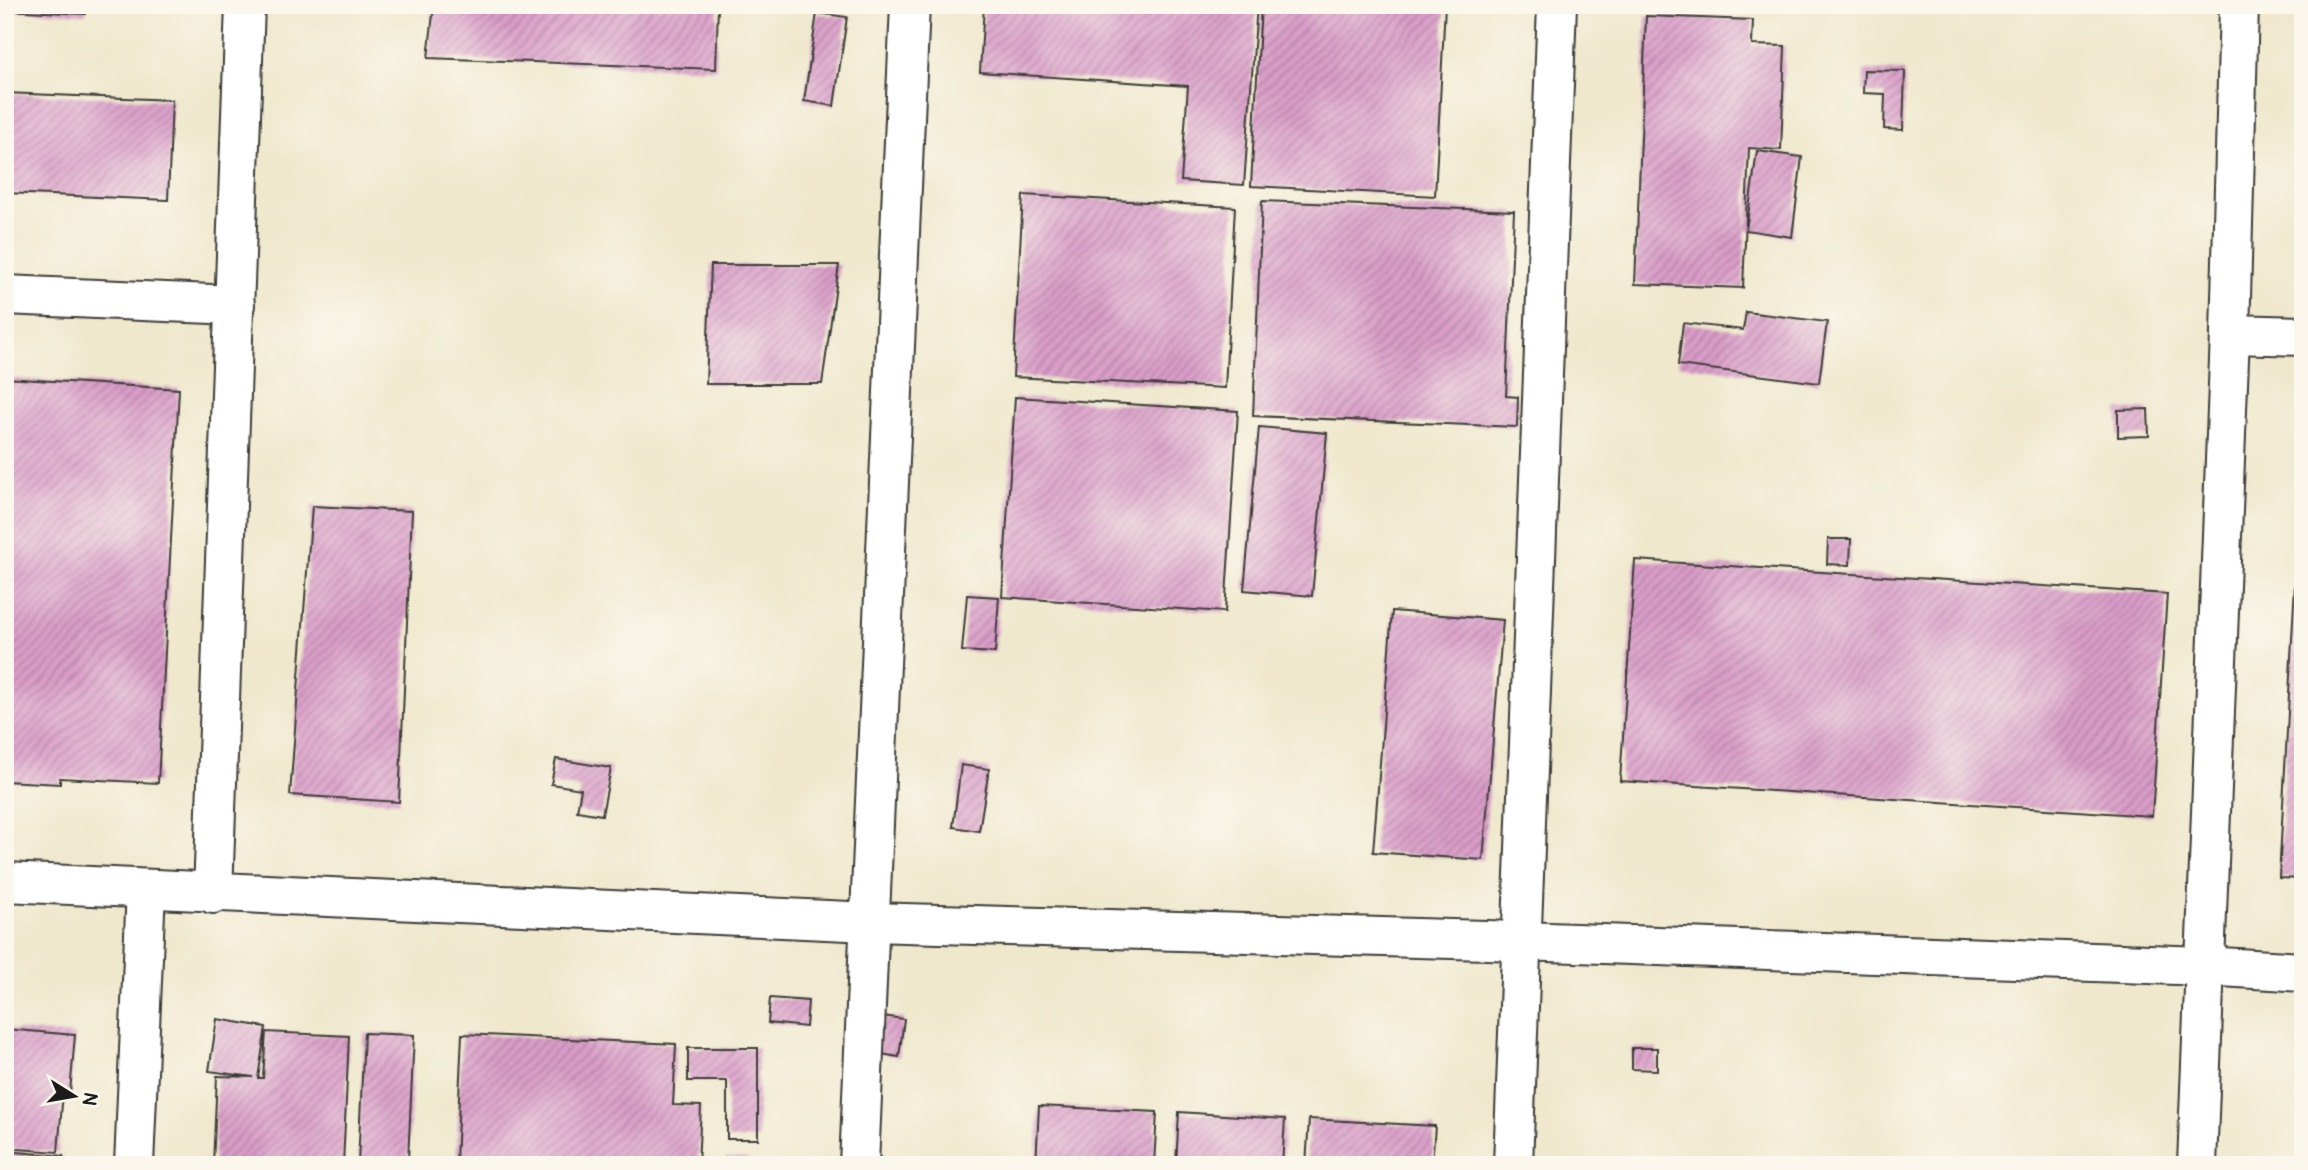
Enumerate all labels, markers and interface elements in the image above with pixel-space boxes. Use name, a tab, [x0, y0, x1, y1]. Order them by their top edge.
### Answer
north arrow	[38, 1062, 108, 1132]
text: N	[77, 1090, 103, 1108]

